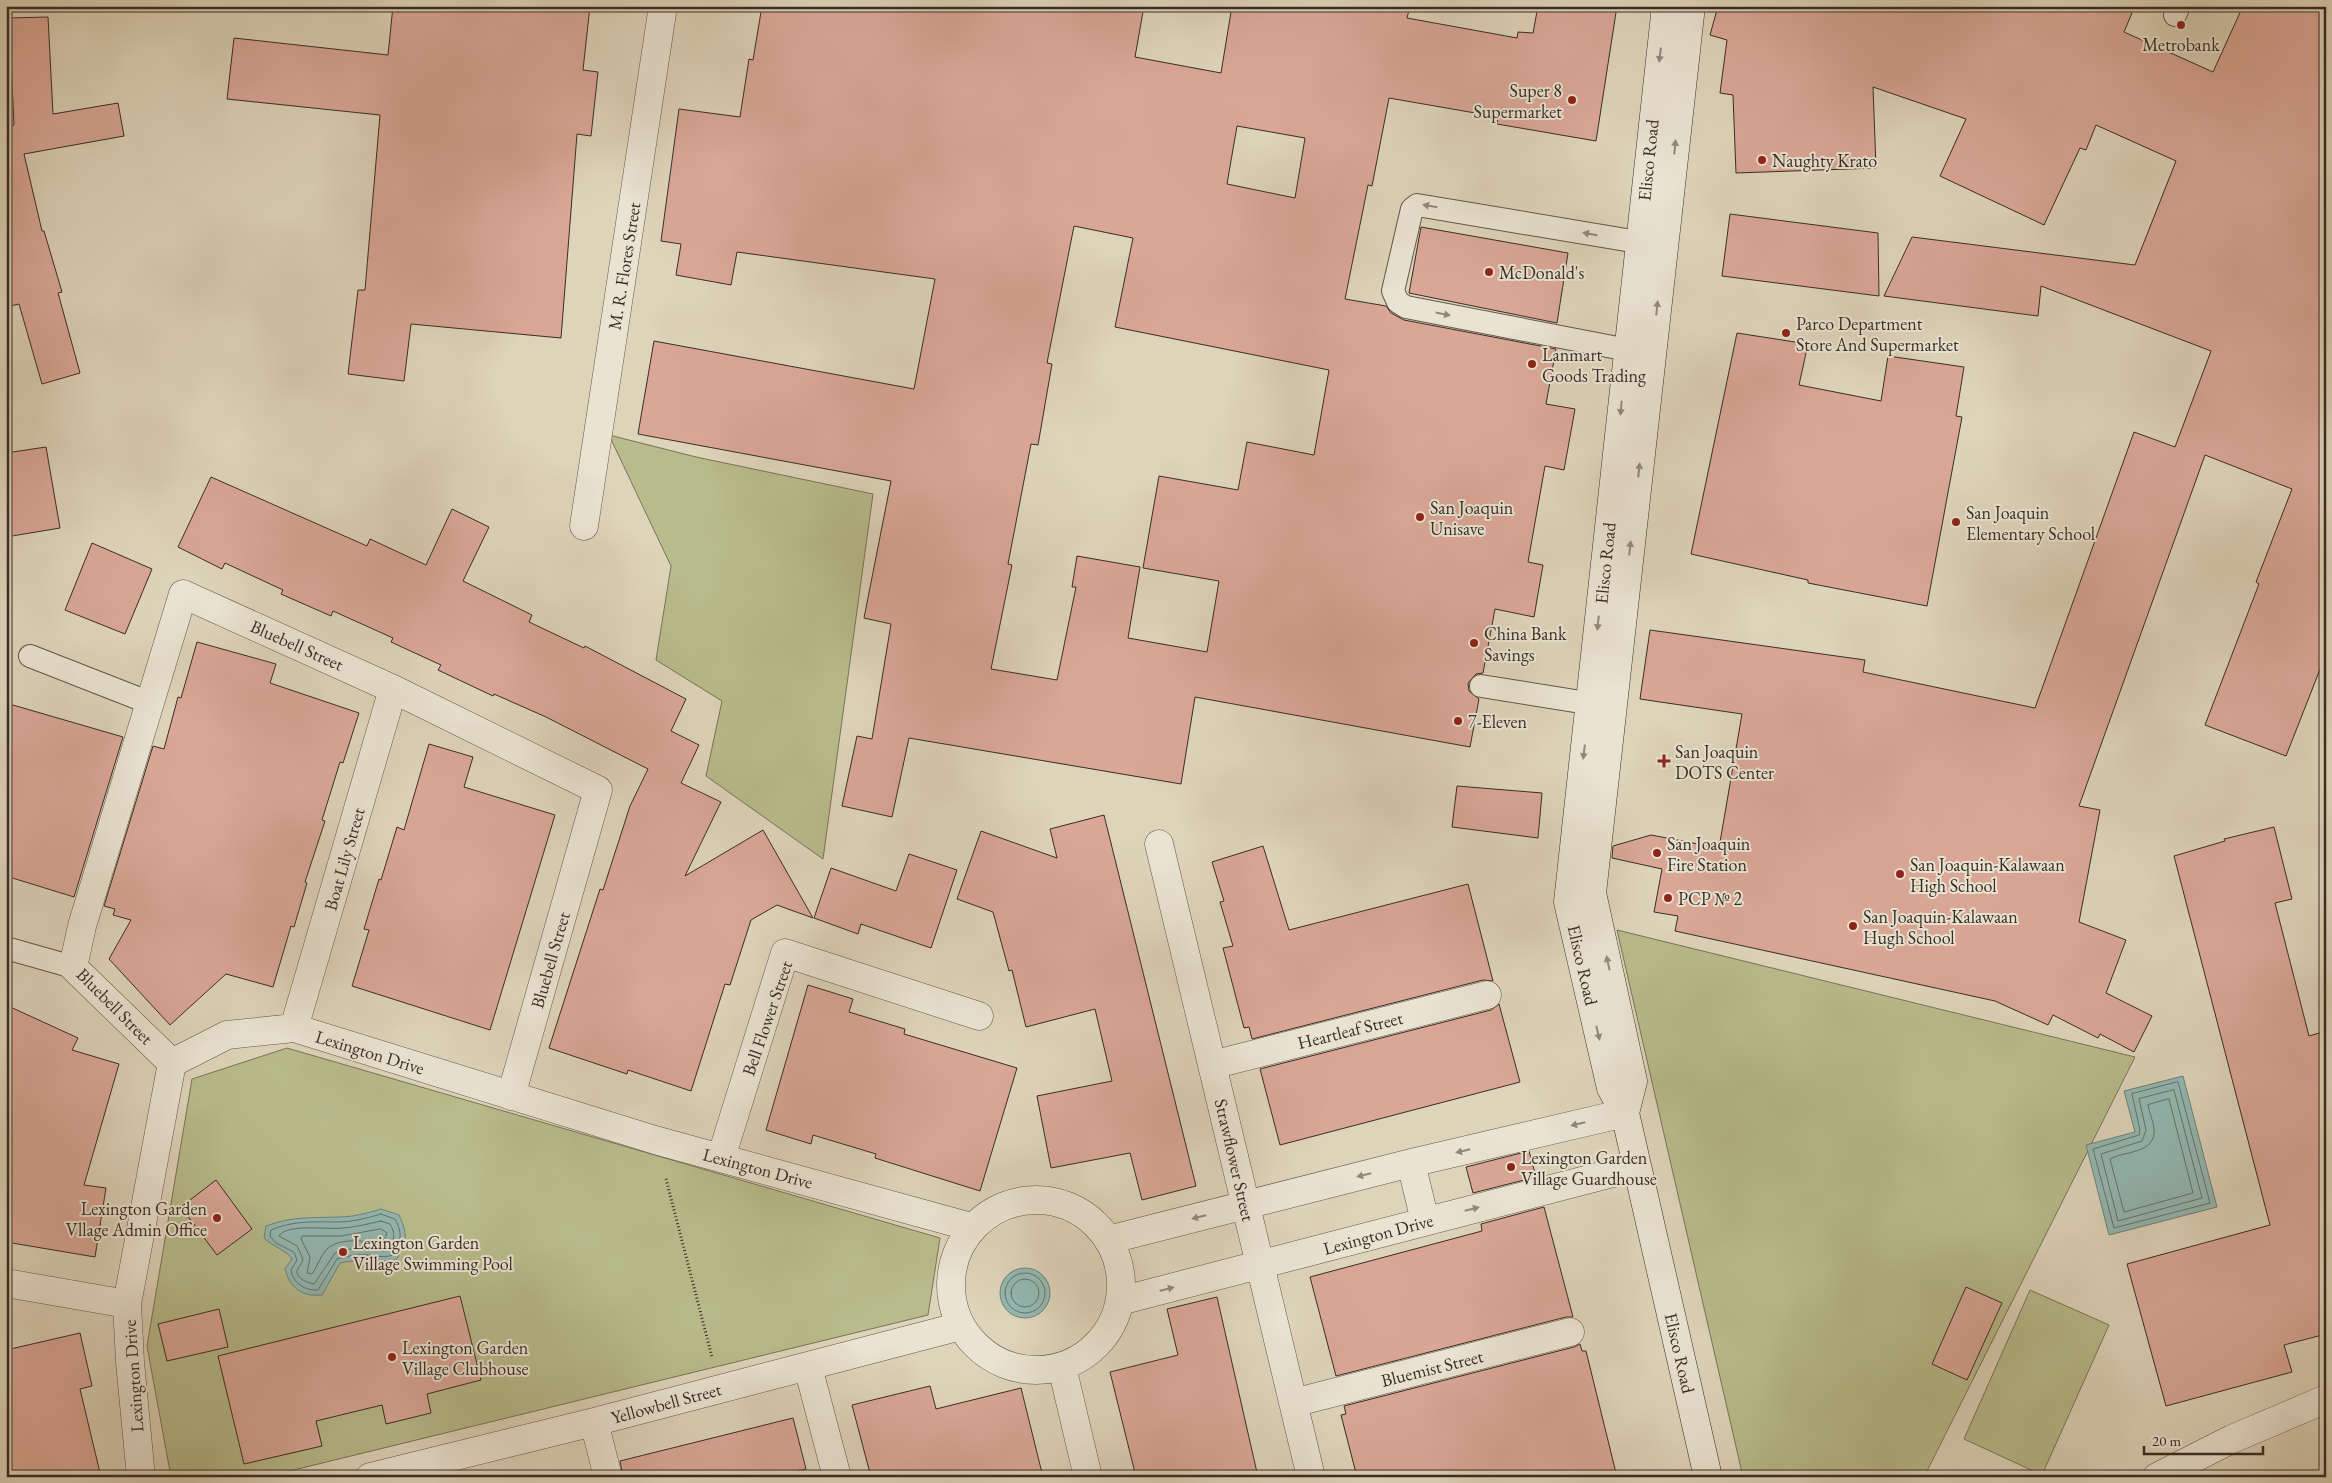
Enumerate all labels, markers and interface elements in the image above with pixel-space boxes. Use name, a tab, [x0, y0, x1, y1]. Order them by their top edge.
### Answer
marker: Metrobank	[2175, 19, 2187, 31]
place label: Metrobank	[2142, 33, 2220, 56]
one-way arrow	[1655, 47, 1663, 63]
place label: Super 8 Supermarket	[1473, 79, 1562, 123]
marker: Super 8 Supermarket	[1566, 94, 1578, 106]
street label: Elisco Road	[1632, 117, 1664, 202]
one-way arrow	[1671, 138, 1679, 154]
place label: Naughty Krato	[1772, 149, 1877, 172]
marker: Naughty Krato	[1756, 154, 1768, 166]
street label: M. R. Flores Street	[603, 200, 645, 331]
one-way arrow	[1422, 202, 1438, 210]
one-way arrow	[1582, 229, 1598, 237]
place label: McDonald's	[1499, 261, 1584, 284]
marker: McDonald's	[1483, 266, 1495, 278]
one-way arrow	[1653, 300, 1661, 316]
one-way arrow	[1435, 310, 1451, 318]
place label: Parco Department Store And Supermarket	[1796, 312, 1959, 356]
marker: Parco Department Store And Supermarket	[1780, 327, 1792, 339]
place label: Lanmart Goods Trading	[1542, 343, 1646, 387]
marker: Lanmart Goods Trading	[1526, 358, 1538, 370]
one-way arrow	[1617, 400, 1625, 416]
one-way arrow	[1635, 461, 1643, 477]
place label: San Joaquin Unisave	[1430, 496, 1514, 540]
place label: San Joaquin Elementary School	[1966, 501, 2095, 545]
marker: San Joaquin Unisave	[1414, 511, 1426, 523]
marker: San Joaquin Elementary School	[1950, 516, 1962, 528]
street label: Elisco Road	[1589, 520, 1621, 605]
one-way arrow	[1626, 540, 1634, 556]
street label: Bluebell Street	[247, 614, 347, 676]
one-way arrow	[1594, 615, 1602, 631]
place label: China Bank Savings	[1484, 622, 1567, 666]
marker: China Bank Savings	[1468, 637, 1480, 649]
place label: 7-Eleven	[1468, 710, 1528, 733]
marker: 7-Eleven	[1452, 715, 1464, 727]
place label: San Joaquin DOTS Center	[1675, 740, 1774, 784]
one-way arrow	[1580, 744, 1588, 760]
marker: San Joaquin DOTS Center	[1657, 754, 1671, 768]
street label: Boat Lily Street	[318, 805, 370, 913]
place label: San Joaquin Fire Station	[1667, 832, 1751, 876]
marker: San Joaquin Fire Station	[1651, 847, 1663, 859]
place label: San Joaquin-Kalawaan High School	[1910, 853, 2065, 897]
marker: San Joaquin-Kalawaan High School	[1894, 868, 1906, 880]
place label: PCP № 2	[1678, 887, 1742, 910]
marker: PCP № 2	[1662, 892, 1674, 904]
place label: San Joaquin-Kalawaan Hugh School	[1863, 905, 2018, 949]
street label: Bluebell Street	[525, 909, 575, 1011]
marker: San Joaquin-Kalawaan Hugh School	[1847, 920, 1859, 932]
street label: Elisco Road	[1563, 923, 1604, 1008]
one-way arrow	[1603, 954, 1611, 970]
street label: Bell Flower Street	[737, 957, 798, 1079]
street label: Bluebell Street	[72, 963, 159, 1050]
street label: Heartleaf Street	[1295, 1006, 1405, 1054]
street label: Lexington Drive	[313, 1025, 427, 1079]
one-way arrow	[1594, 1025, 1602, 1040]
street label: Strawflower Street	[1210, 1097, 1260, 1224]
one-way arrow	[1570, 1120, 1585, 1128]
street label: Lexington Drive	[701, 1142, 815, 1194]
place label: Lexington Garden Village Guardhouse	[1521, 1146, 1657, 1190]
one-way arrow	[1455, 1147, 1470, 1155]
marker: Lexington Garden Village Guardhouse	[1505, 1161, 1517, 1173]
one-way arrow	[1356, 1171, 1371, 1179]
place label: Lexington Garden Vllage Admin Office	[66, 1197, 207, 1241]
one-way arrow	[1464, 1205, 1479, 1213]
street label: Lexington Drive	[1321, 1208, 1435, 1260]
marker: Lexington Garden Vllage Admin Office	[211, 1212, 223, 1224]
one-way arrow	[1191, 1213, 1206, 1221]
place label: Lexington Garden Village Swimming Pool	[353, 1231, 513, 1275]
marker: Lexington Garden Village Swimming Pool	[337, 1246, 349, 1258]
one-way arrow	[1160, 1285, 1175, 1293]
street label: Elisco Road	[1660, 1311, 1701, 1396]
street label: Lexington Drive	[118, 1319, 148, 1433]
place label: Lexington Garden Village Clubhouse	[402, 1336, 529, 1380]
street label: Bluemist Street	[1379, 1344, 1486, 1392]
marker: Lexington Garden Village Clubhouse	[386, 1351, 398, 1363]
street label: Yellowbell Street	[608, 1377, 724, 1429]
scale bar	[2144, 1423, 2263, 1455]
text: 20 m	[2152, 1431, 2181, 1450]

